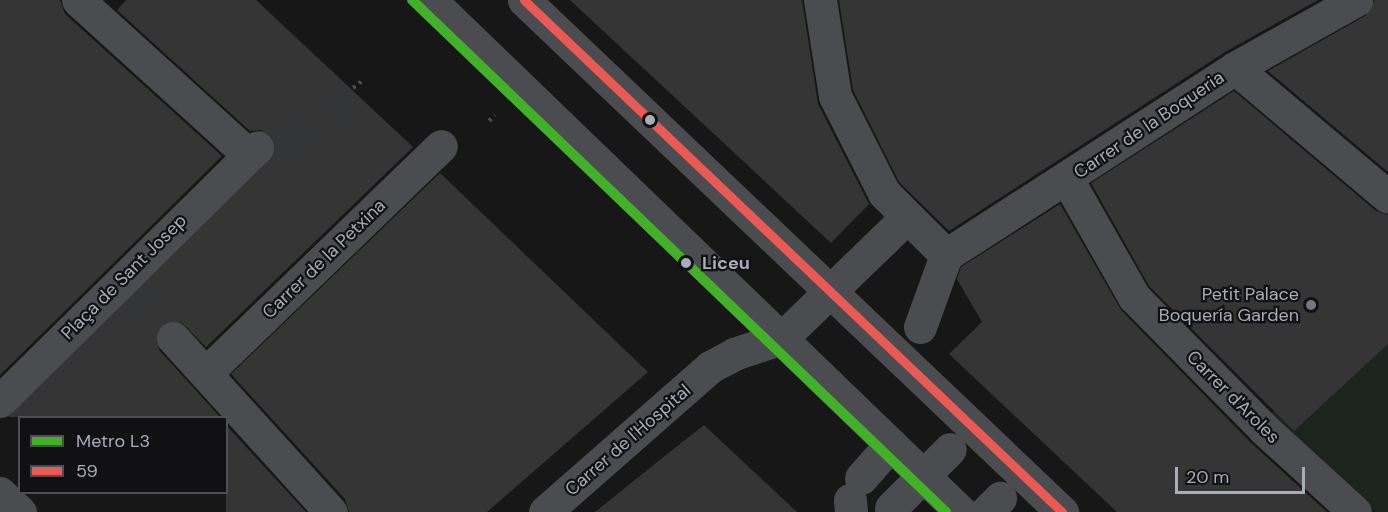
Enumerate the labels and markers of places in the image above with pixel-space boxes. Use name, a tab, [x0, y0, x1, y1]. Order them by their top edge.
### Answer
unlabelled marker	[644, 114, 656, 126]
marker: Liceu	[675, 252, 697, 274]
place label: Liceu	[702, 252, 750, 274]
place label: Petit Palace Boquería Garden	[1159, 284, 1299, 326]
marker: Petit Palace Boquería Garden	[1304, 298, 1318, 312]

